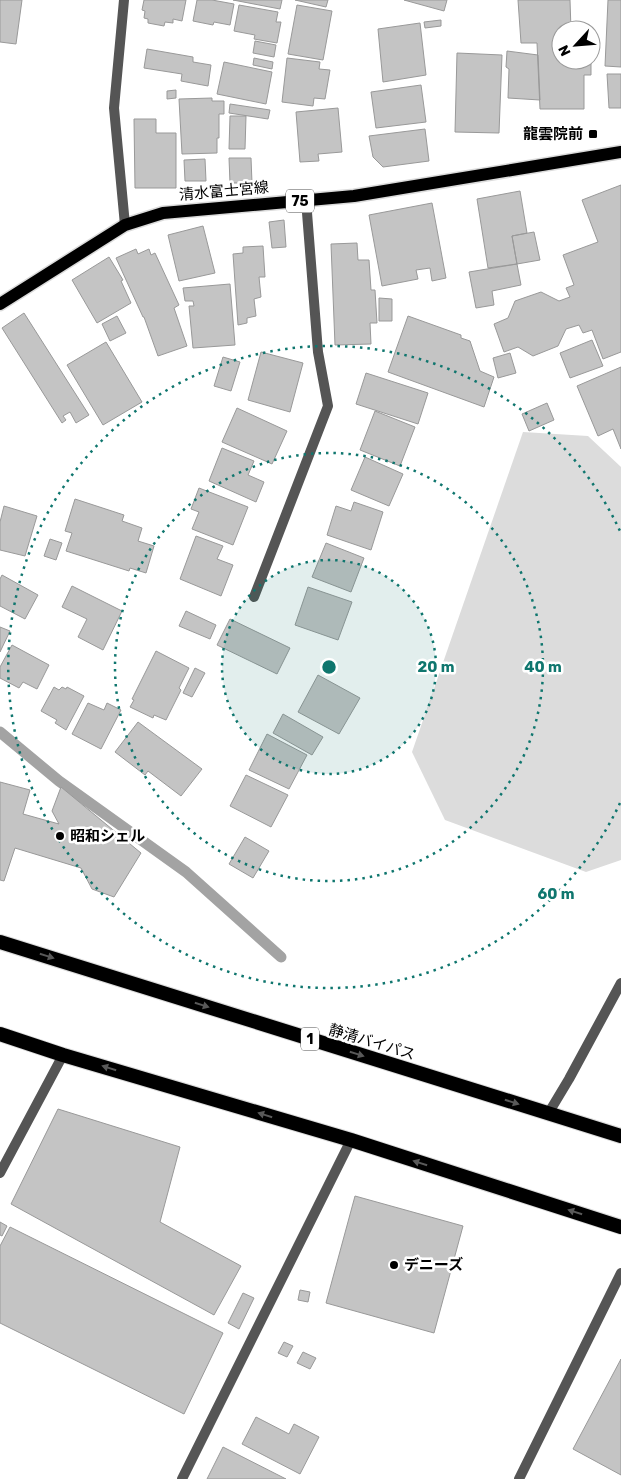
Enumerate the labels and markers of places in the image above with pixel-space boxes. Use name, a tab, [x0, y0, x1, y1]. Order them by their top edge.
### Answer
place label: 龍雲院前	[523, 125, 583, 143]
marker: 龍雲院前	[587, 128, 599, 140]
centre of rings	[320, 658, 338, 676]
place label: 昭和シェル	[70, 827, 145, 845]
marker: 昭和シェル	[54, 830, 66, 842]
place label: デニーズ	[404, 1256, 463, 1274]
marker: デニーズ	[388, 1259, 400, 1271]

